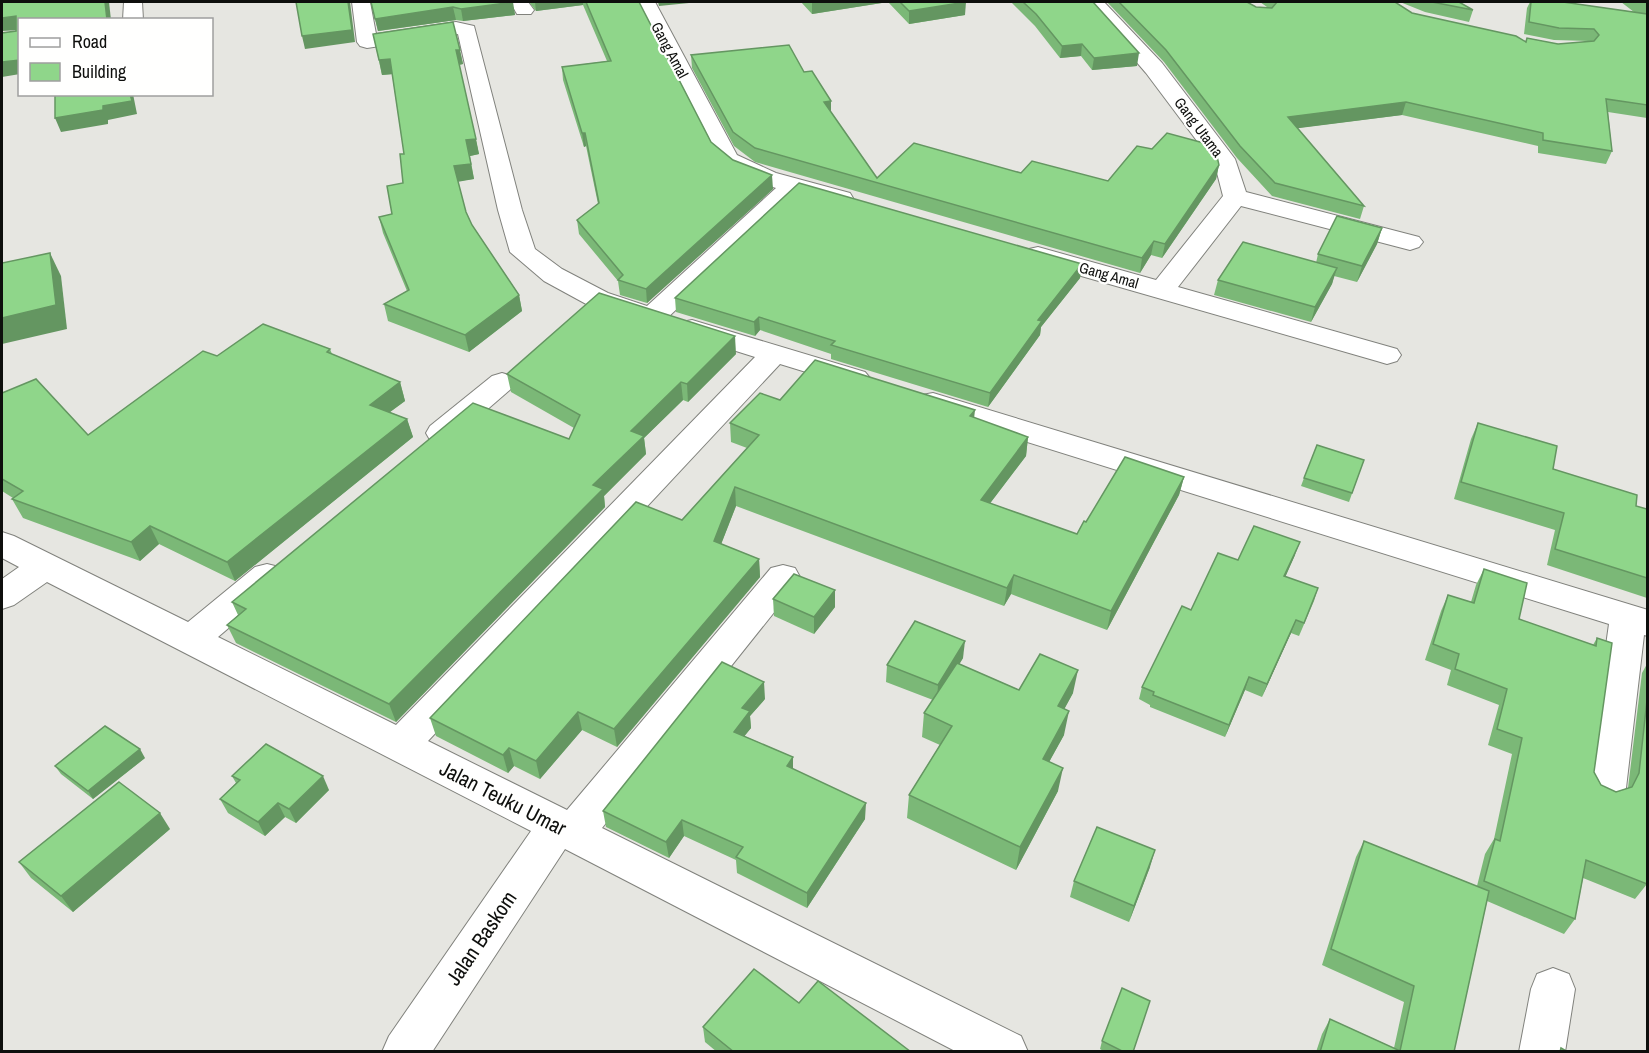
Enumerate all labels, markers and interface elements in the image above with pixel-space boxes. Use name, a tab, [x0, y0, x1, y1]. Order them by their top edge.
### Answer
legend	[18, 18, 213, 96]
street label: Gang Amal	[646, 18, 694, 82]
text: Road	[72, 29, 107, 54]
text: Building	[72, 59, 127, 84]
street label: Gang Utama	[1170, 93, 1228, 161]
street label: Gang Amal	[1077, 257, 1141, 293]
street label: Jalan Teuku Umar	[435, 754, 572, 842]
street label: Jalan Baskom	[439, 885, 523, 991]

